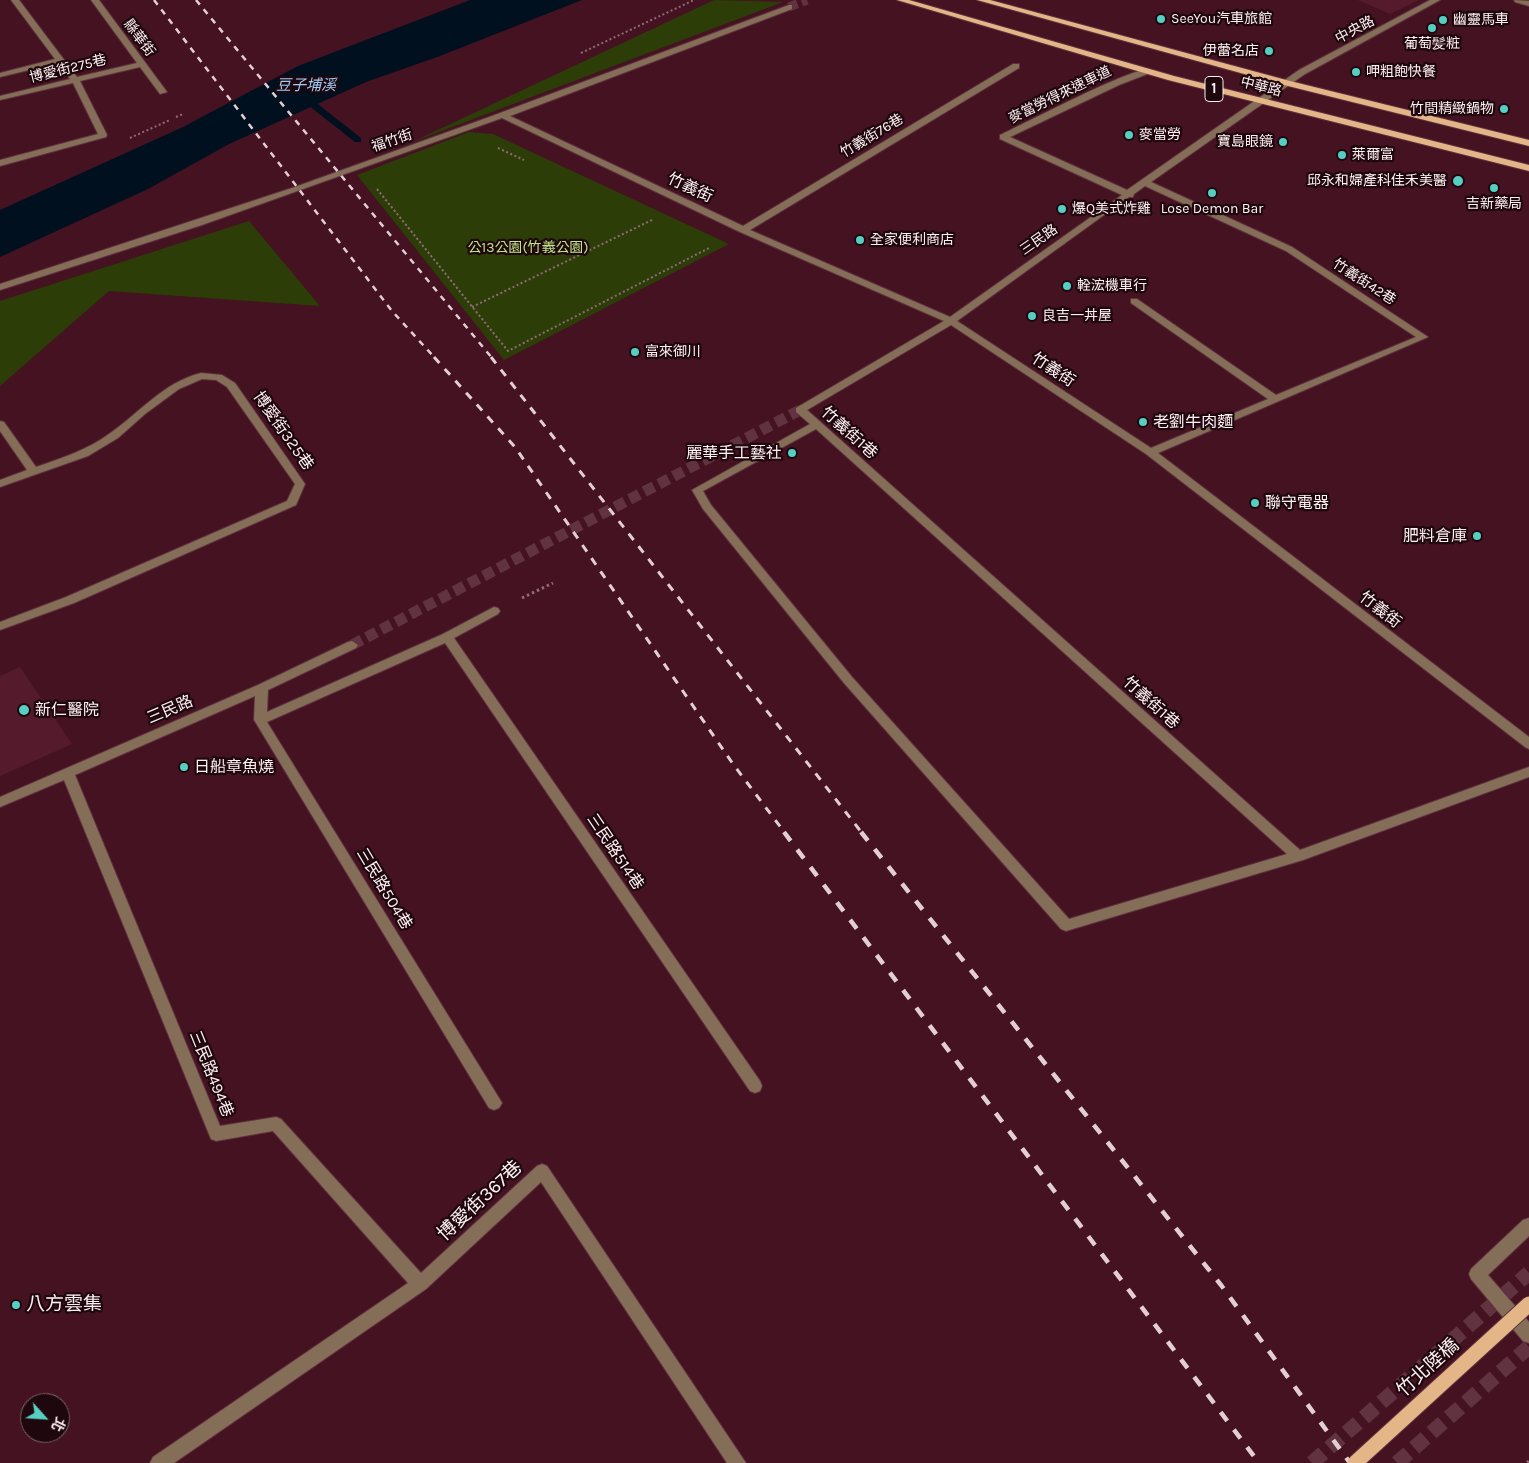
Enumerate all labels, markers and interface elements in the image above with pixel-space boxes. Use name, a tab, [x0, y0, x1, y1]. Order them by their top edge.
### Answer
place label: SeeYou汽車旅館	[1171, 11, 1272, 27]
place label: 幽靈馬車	[1453, 12, 1509, 28]
marker: SeeYou汽車旅館	[1155, 13, 1167, 25]
street label: 中央路	[1333, 13, 1377, 47]
marker: 幽靈馬車	[1437, 14, 1449, 26]
street label: 縣華街	[120, 16, 158, 60]
marker: 葡萄髪粧	[1426, 22, 1438, 34]
place label: 葡萄髪粧	[1404, 36, 1460, 52]
place label: 伊蕾名店	[1203, 43, 1259, 59]
marker: 伊蕾名店	[1263, 45, 1275, 57]
street label: 博愛街275巷	[28, 51, 108, 87]
street label: 麥當勞得來速車道	[1006, 63, 1114, 127]
place label: 呷粗飽快餐	[1366, 64, 1436, 80]
marker: 呷粗飽快餐	[1350, 66, 1362, 78]
street label: 中華路	[1239, 74, 1283, 100]
road number: 1	[1205, 76, 1223, 102]
water label: 豆子埔溪	[276, 77, 336, 95]
place label: 竹間精緻鍋物	[1410, 101, 1494, 117]
marker: 竹間精緻鍋物	[1498, 103, 1510, 115]
street label: 竹義街76巷	[837, 111, 907, 161]
street label: 福竹街	[369, 126, 415, 156]
place label: 麥當勞	[1139, 127, 1181, 143]
marker: 麥當勞	[1123, 129, 1135, 141]
place label: 寶島眼鏡	[1217, 134, 1273, 150]
marker: 寶島眼鏡	[1277, 136, 1289, 148]
place label: 萊爾富	[1352, 147, 1394, 163]
marker: 萊爾富	[1336, 149, 1348, 161]
street label: 竹義街	[664, 169, 716, 207]
place label: 邱永和婦產科佳禾美醫	[1307, 173, 1447, 189]
marker: 邱永和婦產科佳禾美醫	[1451, 174, 1465, 188]
marker: 吉新藥局	[1488, 182, 1500, 194]
marker: Lose Demon Bar	[1206, 187, 1218, 199]
place label: 吉新藥局	[1466, 196, 1522, 212]
place label: 爆Q美式炸雞	[1072, 201, 1151, 217]
place label: Lose Demon Bar	[1161, 201, 1263, 217]
marker: 爆Q美式炸雞	[1056, 203, 1068, 215]
street label: 三民路	[1017, 221, 1061, 259]
place label: 全家便利商店	[870, 232, 954, 248]
marker: 全家便利商店	[854, 234, 866, 246]
park label: 公13公園(竹義公園)	[468, 240, 588, 256]
street label: 竹義街42巷	[1329, 255, 1399, 309]
place label: 輇浤機車行	[1077, 278, 1147, 294]
marker: 輇浤機車行	[1061, 280, 1073, 292]
place label: 良吉一丼屋	[1042, 308, 1112, 324]
marker: 良吉一丼屋	[1026, 310, 1038, 322]
place label: 富來御川	[645, 344, 701, 360]
marker: 富來御川	[629, 346, 641, 358]
street label: 竹義街	[1028, 349, 1078, 391]
street label: 博愛街325巷	[249, 388, 317, 474]
street label: 竹義街1巷	[817, 403, 881, 463]
place label: 老劉牛肉麵	[1153, 412, 1233, 432]
marker: 老劉牛肉麵	[1137, 416, 1149, 428]
place label: 麗華手工藝社	[686, 443, 782, 463]
marker: 麗華手工藝社	[786, 447, 798, 459]
place label: 聯守電器	[1265, 493, 1329, 513]
marker: 聯守電器	[1249, 497, 1261, 509]
place label: 肥料倉庫	[1403, 526, 1467, 546]
marker: 肥料倉庫	[1471, 530, 1483, 542]
street label: 竹義街	[1355, 588, 1405, 632]
street label: 竹義街1巷	[1119, 673, 1183, 733]
street label: 三民路	[144, 692, 196, 728]
place label: 新仁醫院	[35, 700, 99, 720]
marker: 新仁醫院	[17, 703, 31, 717]
place label: 日船章魚燒	[194, 757, 274, 777]
marker: 日船章魚燒	[178, 761, 190, 773]
street label: 三民路514巷	[583, 810, 647, 894]
street label: 三民路504巷	[352, 845, 416, 933]
street label: 三民路494巷	[185, 1028, 237, 1120]
street label: 博愛街367巷	[433, 1156, 527, 1246]
place label: 八方雲集	[26, 1294, 102, 1316]
marker: 八方雲集	[10, 1299, 22, 1311]
street label: 竹北陸橋	[1392, 1334, 1464, 1402]
north arrow	[20, 1393, 70, 1443]
text: 北	[47, 1414, 69, 1434]

